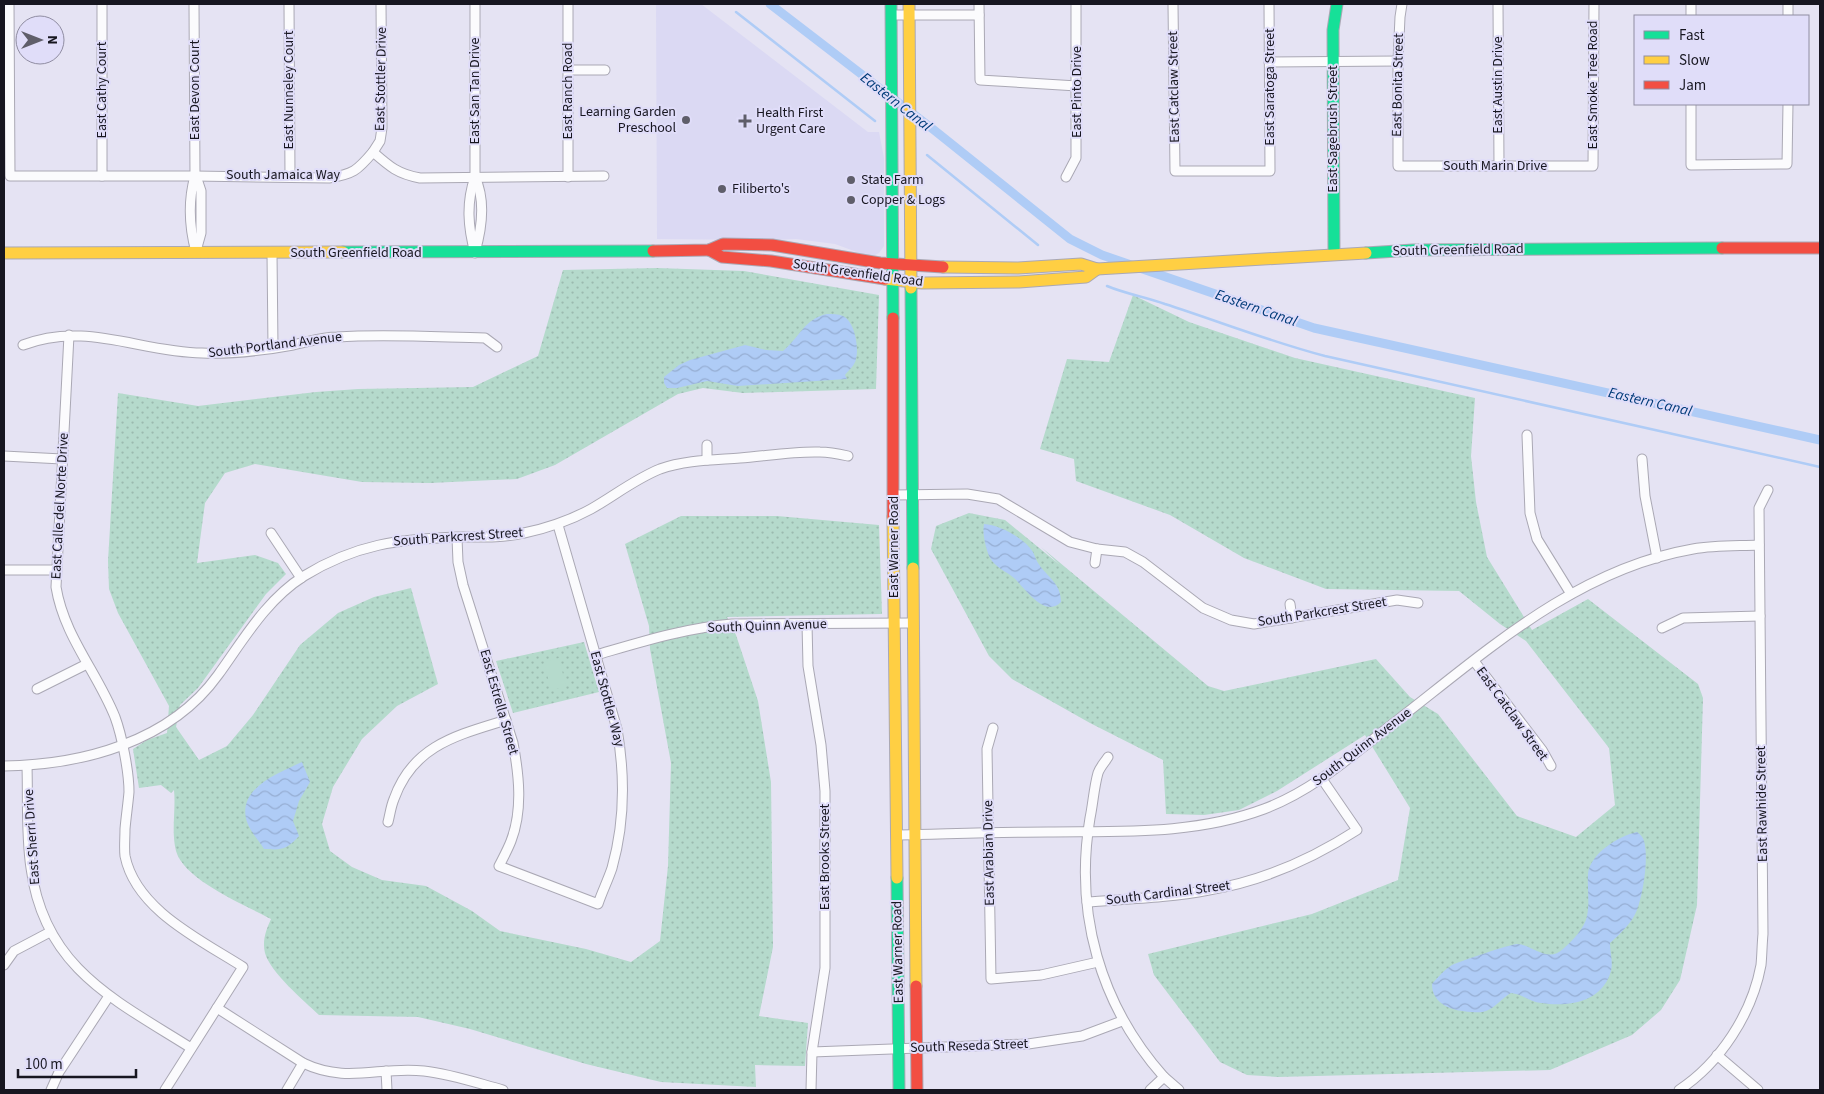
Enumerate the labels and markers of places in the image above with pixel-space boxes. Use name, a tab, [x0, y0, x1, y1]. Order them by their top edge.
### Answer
place label: Learning Garden Preschool	[579, 102, 676, 138]
place label: Health First Urgent Care	[756, 103, 826, 139]
marker: Learning Garden Preschool	[680, 114, 692, 126]
marker: Health First Urgent Care	[738, 114, 752, 128]
place label: State Farm	[861, 170, 924, 190]
marker: State Farm	[845, 174, 857, 186]
place label: Filiberto's	[732, 179, 790, 199]
marker: Filiberto's	[716, 183, 728, 195]
place label: Copper & Logs	[861, 190, 945, 210]
marker: Copper & Logs	[845, 194, 857, 206]

